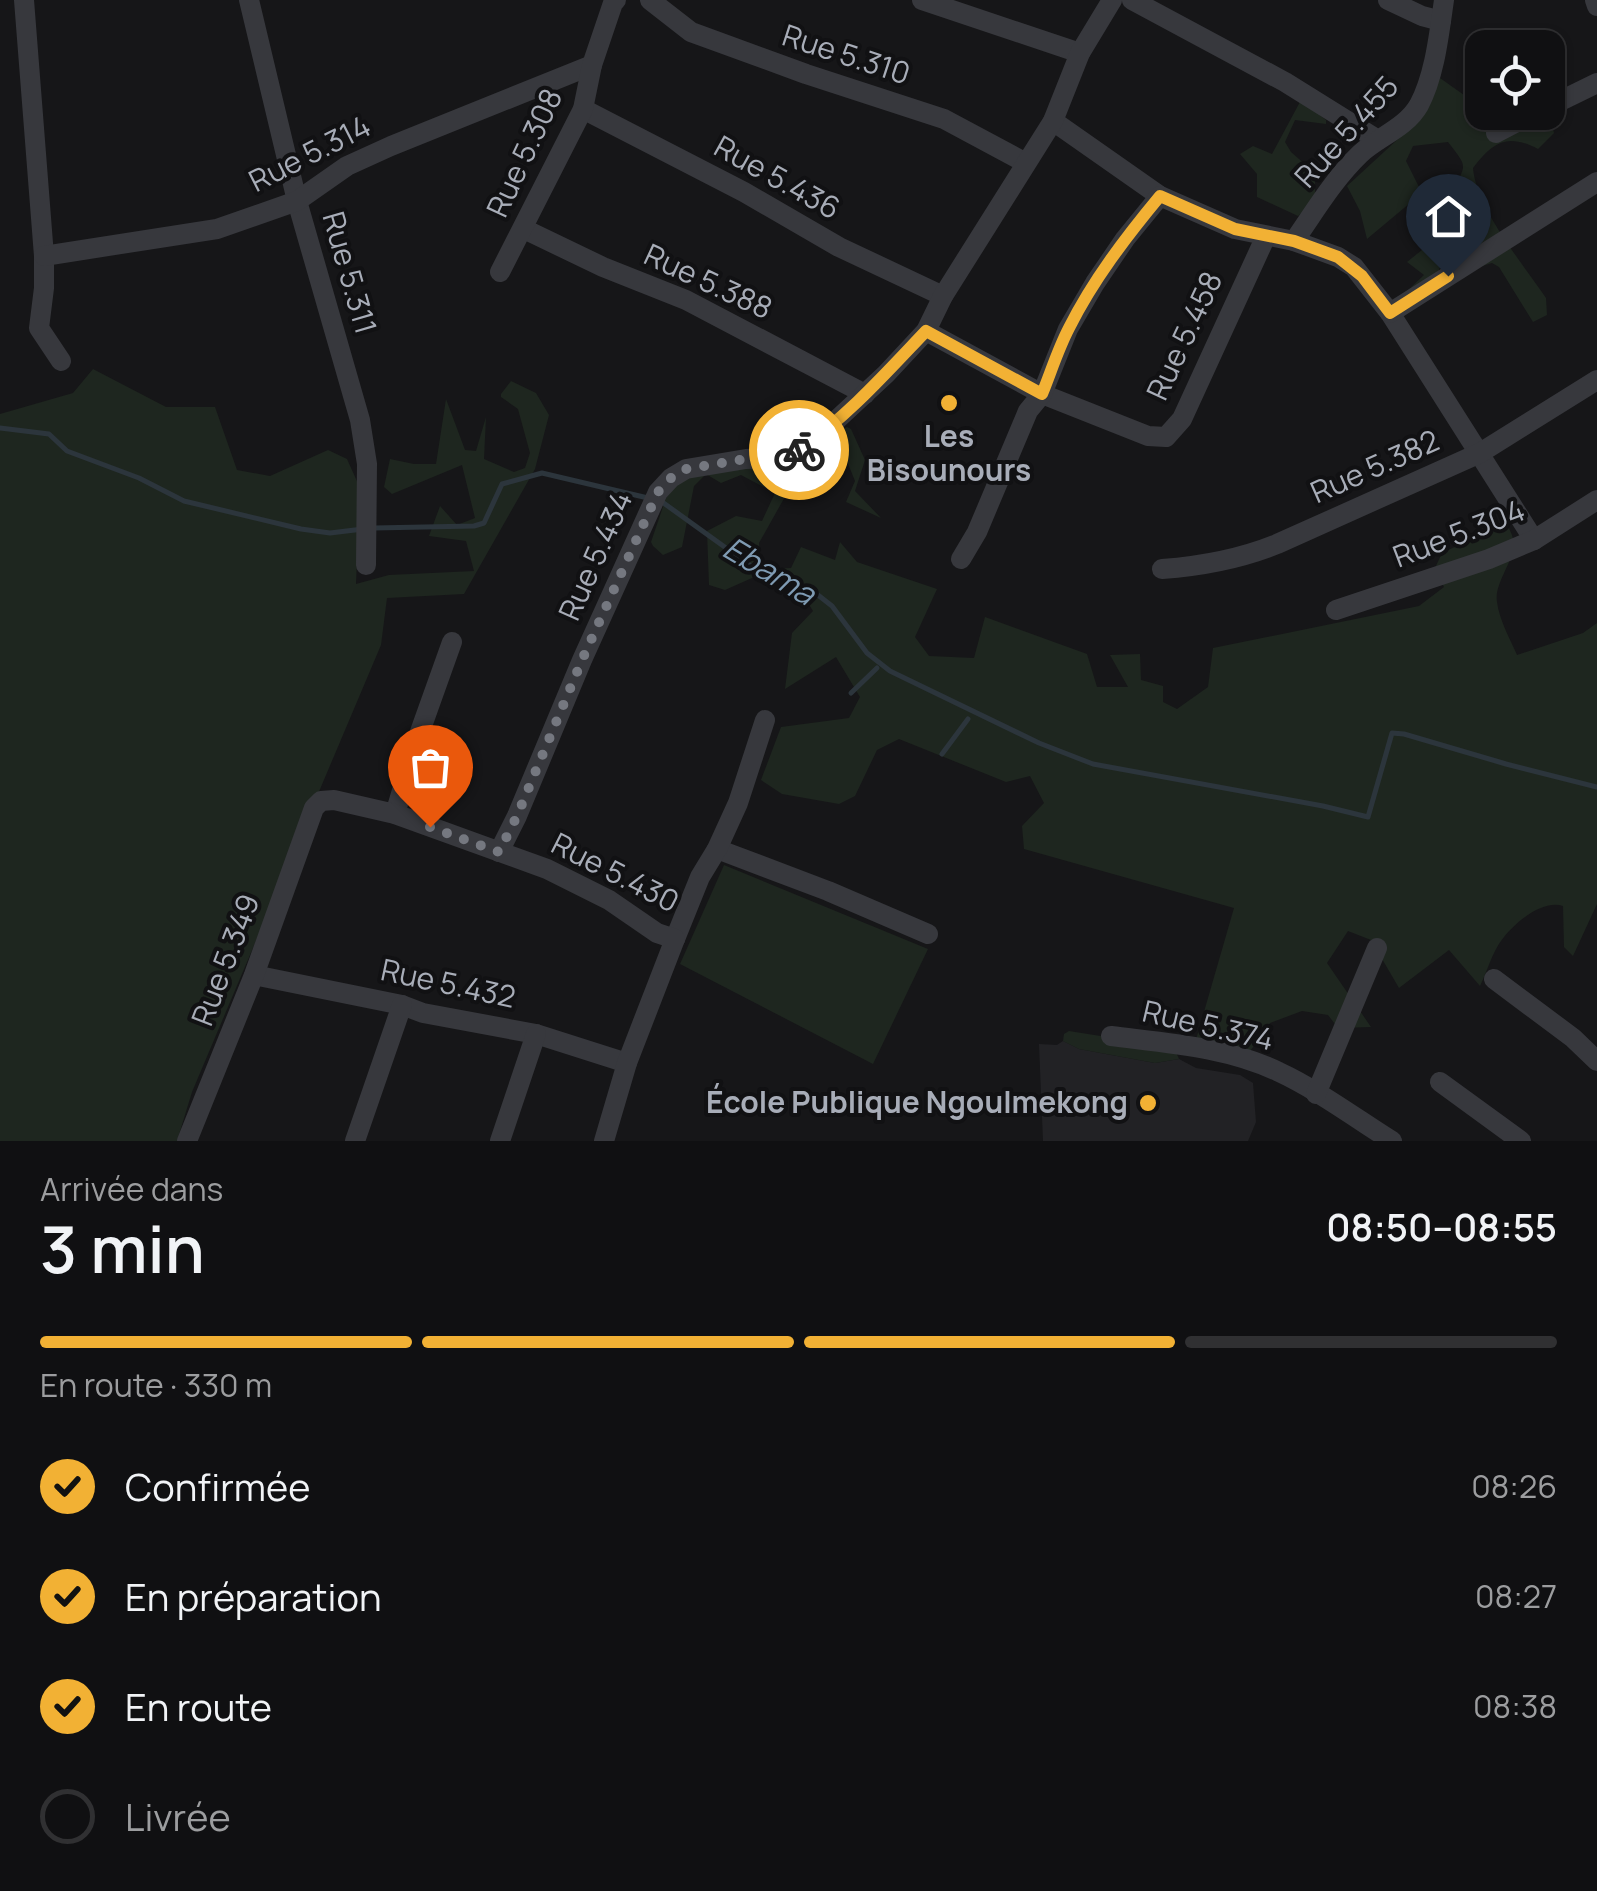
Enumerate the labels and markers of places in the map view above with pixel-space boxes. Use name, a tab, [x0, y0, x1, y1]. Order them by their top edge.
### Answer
pin	[1406, 174, 1491, 277]
marker: Les Bisounours	[938, 392, 960, 414]
place label: Les Bisounours	[867, 415, 1031, 490]
pin	[388, 725, 473, 828]
place label: École Publique Ngoulmekong	[706, 1081, 1128, 1122]
marker: École Publique Ngoulmekong	[1137, 1092, 1159, 1114]

